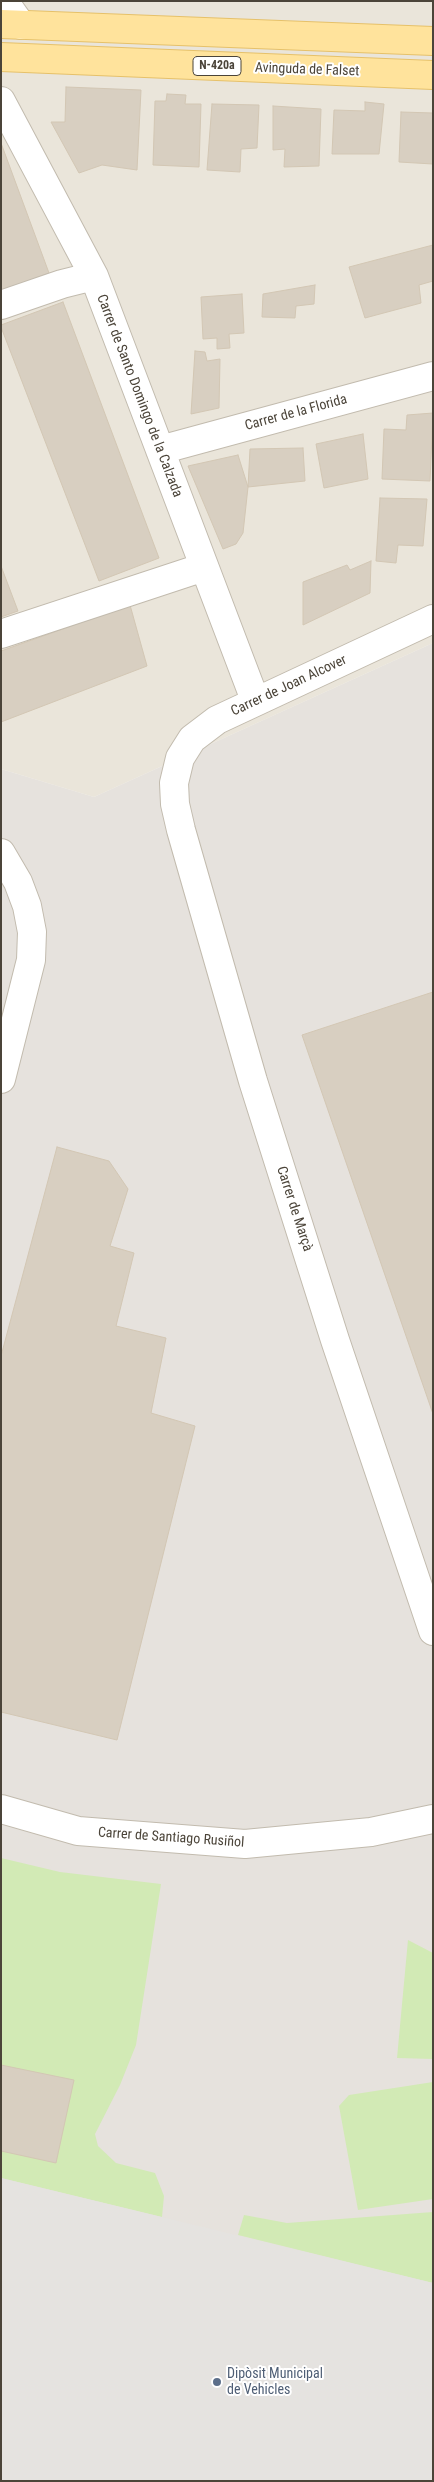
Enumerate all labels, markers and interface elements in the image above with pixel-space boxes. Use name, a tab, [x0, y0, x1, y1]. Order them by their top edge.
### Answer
road number: N-420a	[193, 56, 241, 76]
street label: Avinguda de Falset	[254, 60, 360, 80]
street label: Carrer de Santo Domingo de la Calzada	[93, 292, 185, 500]
street label: Carrer de la Florida	[243, 391, 349, 435]
street label: Carrer de Joan Alcover	[228, 652, 350, 720]
street label: Carrer de Marçà	[272, 1164, 316, 1254]
street label: Carrer de Santiago Rusiñol	[97, 1825, 245, 1851]
place label: Dipòsit Municipal de Vehicles	[227, 2366, 323, 2398]
marker: Dipòsit Municipal de Vehicles	[211, 2376, 223, 2388]

